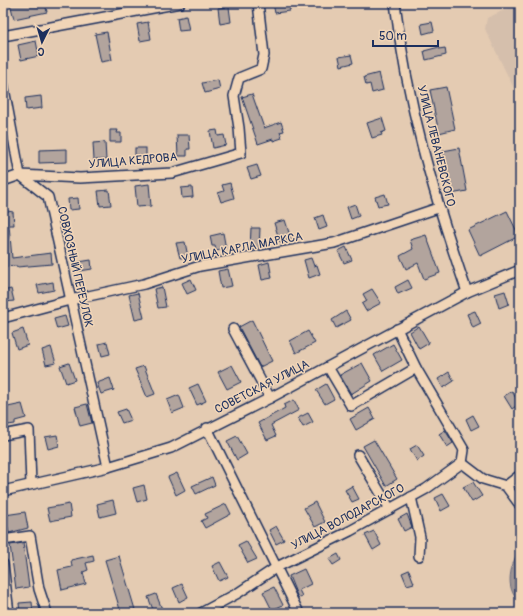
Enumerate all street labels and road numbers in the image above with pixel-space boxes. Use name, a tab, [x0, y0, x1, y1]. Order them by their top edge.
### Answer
street label: УЛИЦА ЛЕВАНЕВСКОГО	[414, 84, 458, 209]
street label: УЛИЦА КЕДРОВА	[88, 150, 178, 172]
street label: СОВХОЗНЫЙ ПЕРЕУЛОК	[54, 205, 96, 329]
street label: УЛИЦА КАРЛА МАРКСА	[180, 229, 304, 267]
street label: СОВЕТСКАЯ УЛИЦА	[212, 357, 312, 417]
street label: УЛИЦА ВОЛОДАРСКОГО	[289, 481, 407, 553]

